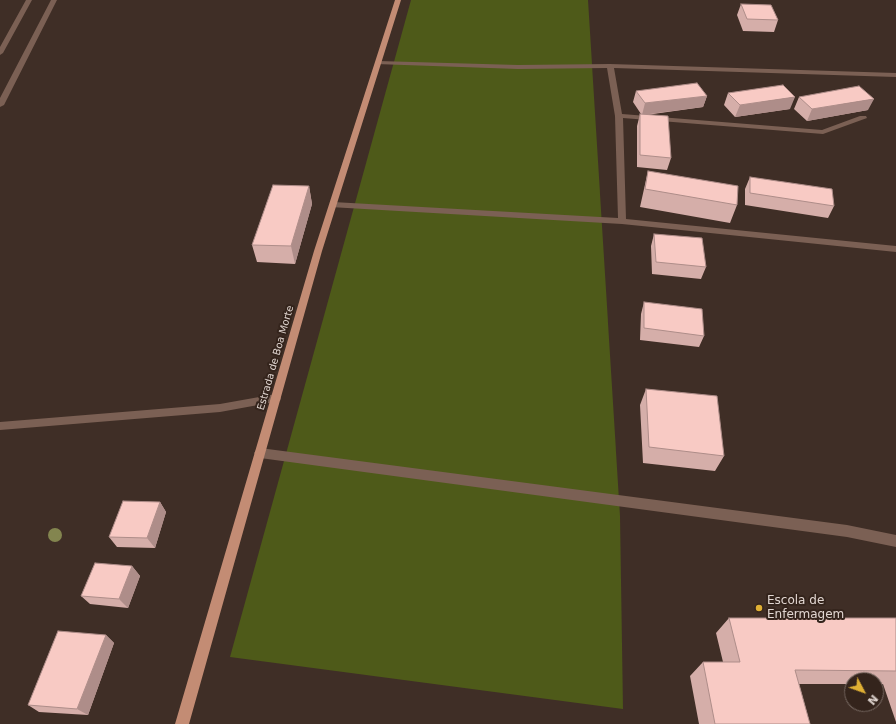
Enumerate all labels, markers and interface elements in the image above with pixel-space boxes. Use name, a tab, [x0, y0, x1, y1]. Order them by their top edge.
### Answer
street label: Estrada de Boa Morte	[255, 304, 297, 412]
place label: Escola de Enfermagem	[767, 594, 844, 622]
marker: Escola de Enfermagem	[754, 603, 764, 613]
north arrow	[844, 672, 884, 712]
text: N	[865, 692, 881, 707]

